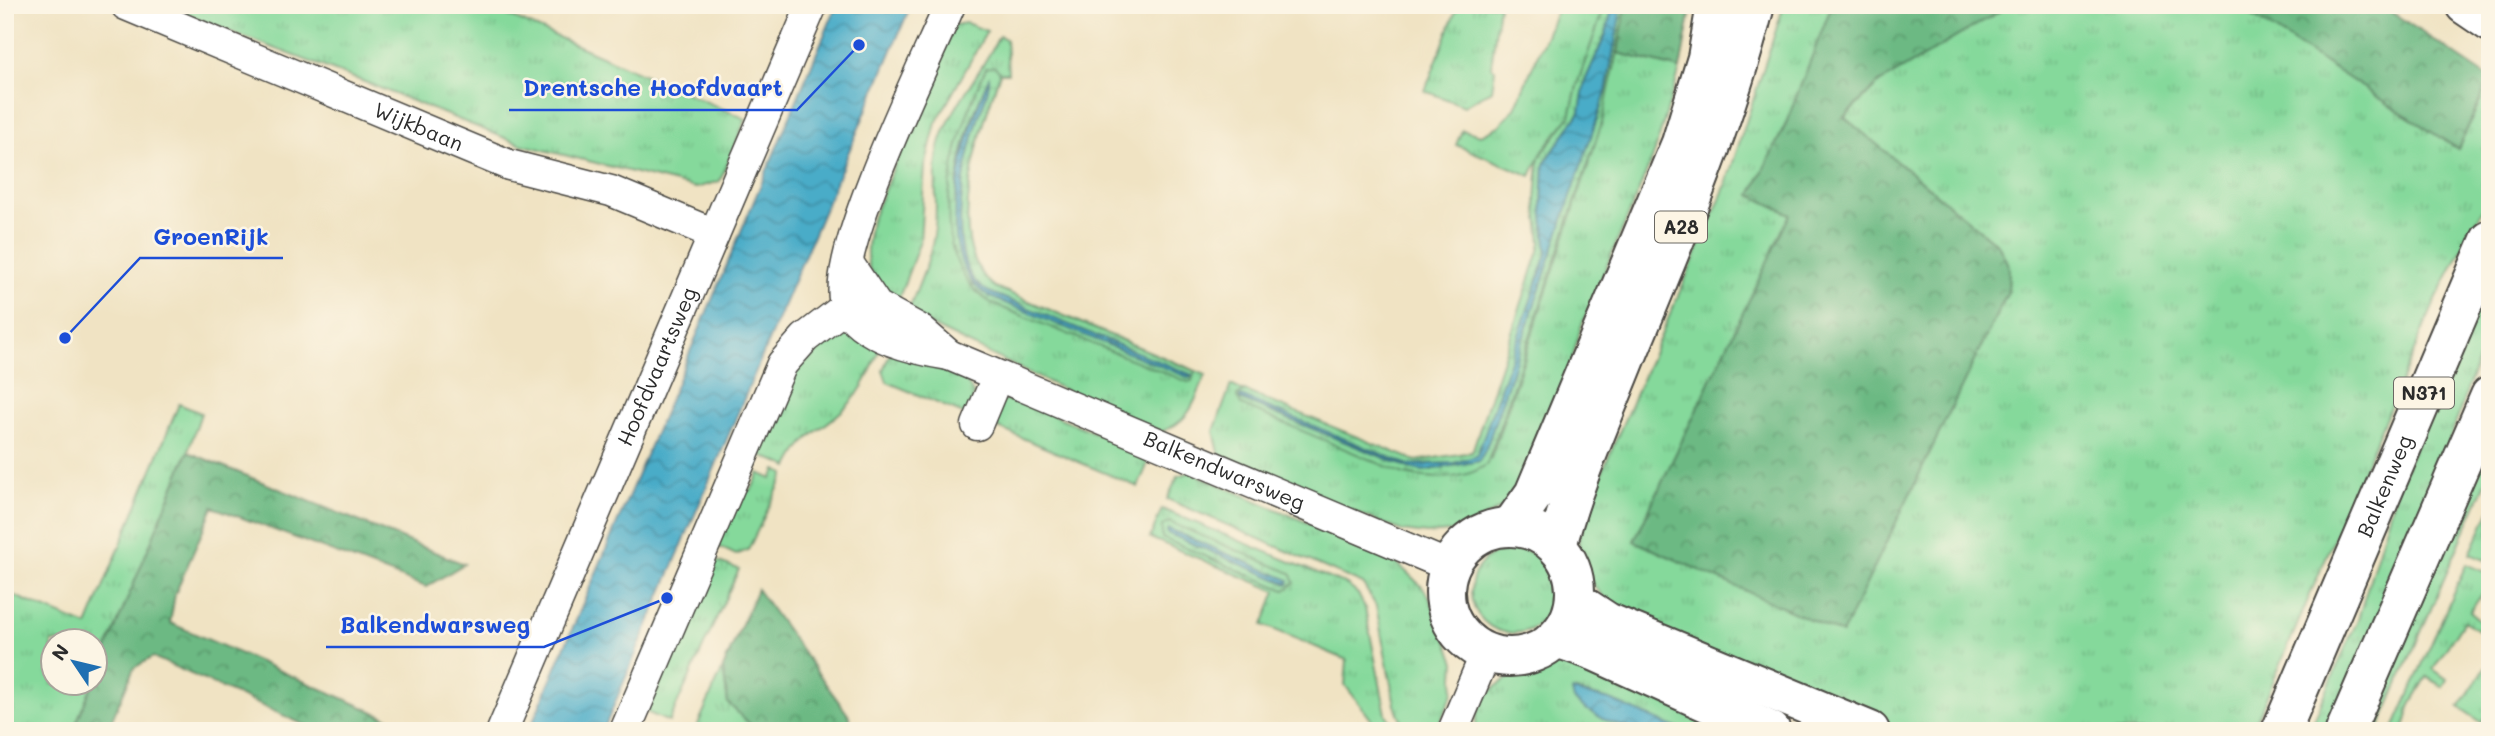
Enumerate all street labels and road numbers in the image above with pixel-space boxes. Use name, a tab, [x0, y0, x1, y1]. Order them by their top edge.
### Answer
street label: Wijkbaan	[370, 95, 468, 156]
road number: A28	[1655, 212, 1707, 243]
street label: Hoofdvaartsweg	[610, 283, 702, 450]
road number: N371	[2394, 378, 2454, 408]
street label: Balkendwarsweg	[1140, 424, 1309, 516]
street label: Balkenweg	[2350, 430, 2418, 541]

